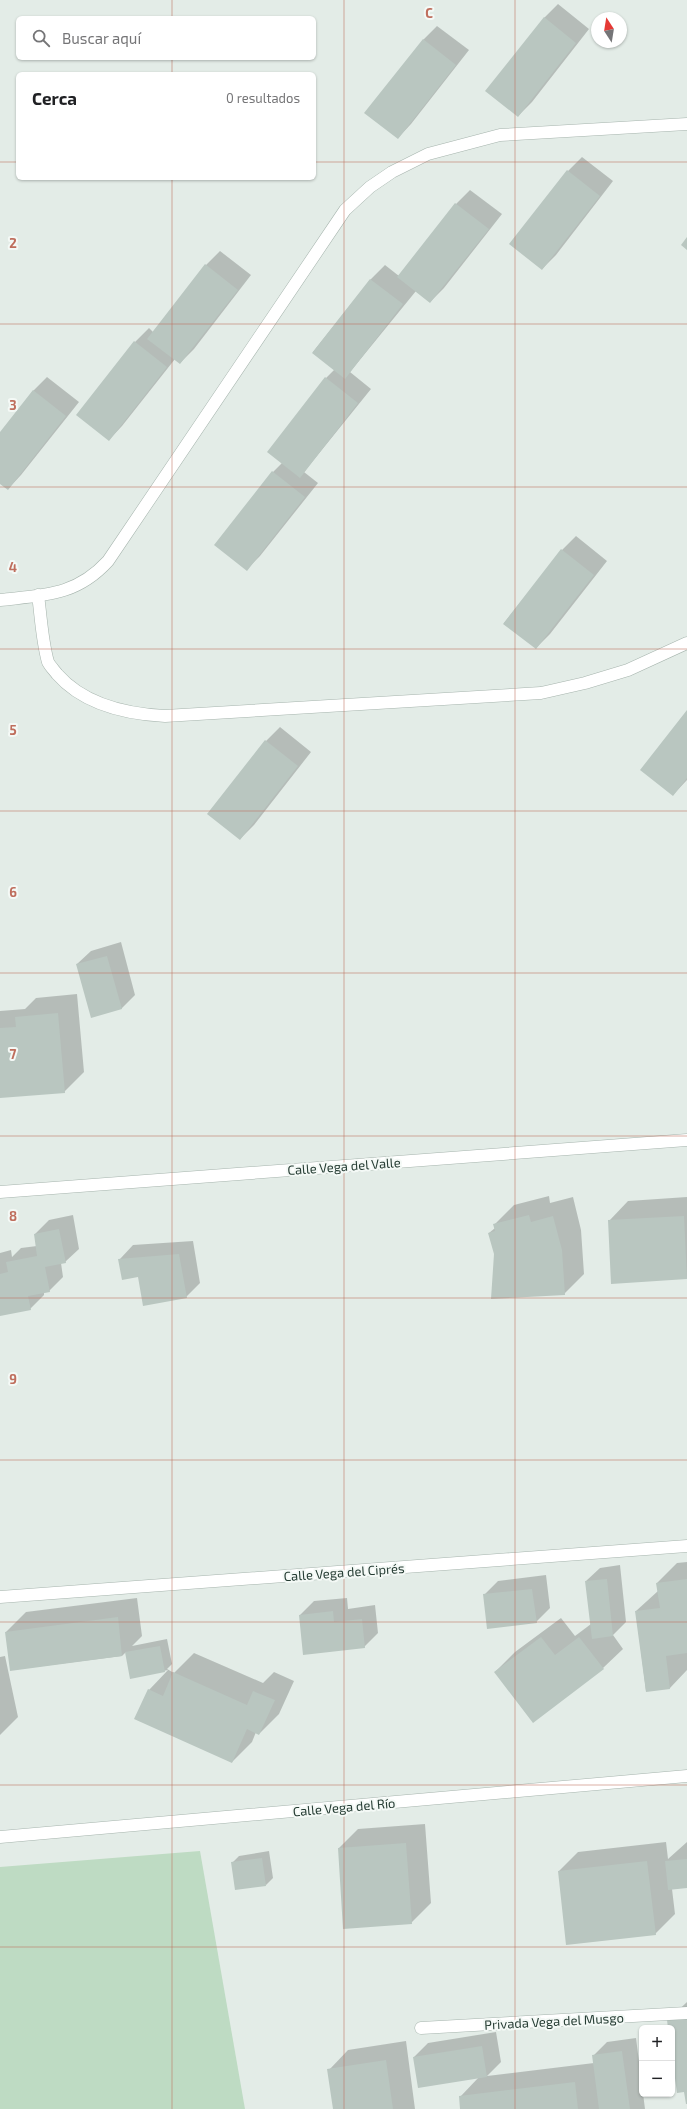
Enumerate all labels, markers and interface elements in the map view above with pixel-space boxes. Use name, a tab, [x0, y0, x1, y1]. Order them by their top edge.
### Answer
text: C	[425, 5, 433, 21]
north arrow	[591, 12, 627, 48]
search box	[16, 16, 316, 60]
icon: search	[30, 27, 52, 49]
text: Buscar aquí	[62, 29, 141, 47]
text: Cerca	[32, 88, 77, 108]
text: 0 resultados	[226, 90, 300, 106]
text: 2	[9, 235, 17, 251]
text: 3	[9, 397, 17, 413]
text: 4	[9, 559, 17, 575]
text: 5	[9, 722, 17, 738]
text: 6	[9, 884, 17, 900]
text: 7	[10, 1046, 17, 1062]
street label: Calle Vega del Valle	[287, 1154, 401, 1178]
text: 8	[9, 1208, 17, 1224]
text: 9	[9, 1371, 17, 1387]
street label: Calle Vega del Ciprés	[283, 1560, 405, 1584]
street label: Calle Vega del Río	[292, 1795, 396, 1819]
street label: Privada Vega del Musgo	[484, 2009, 624, 2033]
map controls	[639, 2025, 675, 2097]
button: +	[639, 2025, 675, 2061]
button: −	[639, 2061, 675, 2097]

